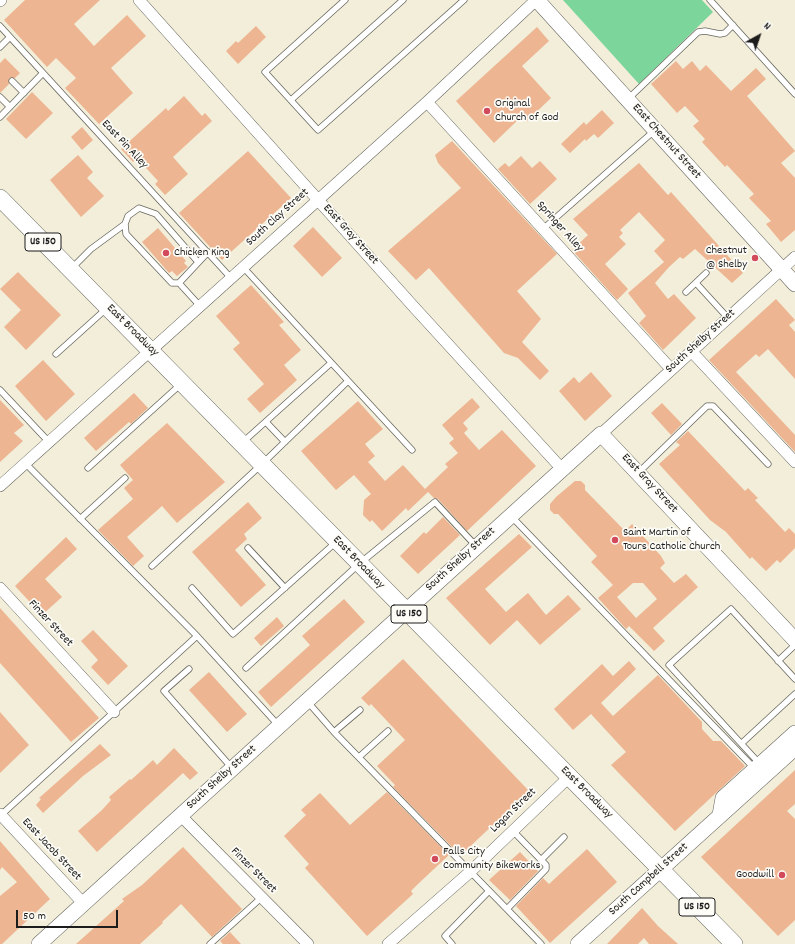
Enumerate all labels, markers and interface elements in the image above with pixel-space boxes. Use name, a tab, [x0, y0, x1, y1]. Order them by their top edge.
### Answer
north arrow	[739, 16, 779, 56]
text: N	[759, 19, 774, 35]
place label: Original Church of God	[495, 97, 558, 125]
street label: East Chestnut Street	[628, 101, 704, 183]
marker: Original Church of God	[482, 106, 492, 116]
street label: East Pin Alley	[98, 118, 150, 172]
street label: South Clay Street	[244, 186, 312, 250]
street label: Springer Alley	[533, 199, 585, 255]
street label: East Gray Street	[319, 202, 381, 268]
road number: US 150	[25, 233, 61, 251]
place label: Chestnut @ Shelby	[706, 244, 747, 272]
place label: Chicken King	[174, 246, 229, 260]
marker: Chicken King	[161, 248, 171, 258]
marker: Chestnut @ Shelby	[750, 253, 760, 263]
street label: East Broadway	[103, 302, 161, 360]
street label: South Shelby Street	[663, 307, 739, 377]
street label: East Gray Street	[618, 451, 680, 517]
street label: South Shelby Street	[423, 525, 499, 595]
place label: Saint Martin of Tours Catholic Church	[623, 526, 720, 554]
street label: East Broadway	[329, 533, 387, 593]
marker: Saint Martin of Tours Catholic Church	[610, 535, 620, 545]
street label: Finzer Street	[25, 597, 75, 651]
road number: US 150	[391, 605, 427, 623]
street label: South Shelby Street	[184, 743, 260, 813]
street label: East Broadway	[557, 764, 615, 822]
street label: Logan Street	[488, 785, 540, 837]
street label: East Jacob Street	[18, 816, 84, 884]
street label: South Campbell Street	[606, 841, 692, 919]
street label: Finzer Street	[227, 845, 279, 897]
place label: Falls City Community BikeWorks	[443, 845, 540, 873]
marker: Falls City Community BikeWorks	[430, 854, 440, 864]
place label: Goodwill	[736, 868, 774, 882]
marker: Goodwill	[777, 870, 787, 880]
road number: US 150	[679, 898, 715, 916]
scale bar	[18, 902, 120, 928]
text: 50 m	[23, 908, 46, 925]

